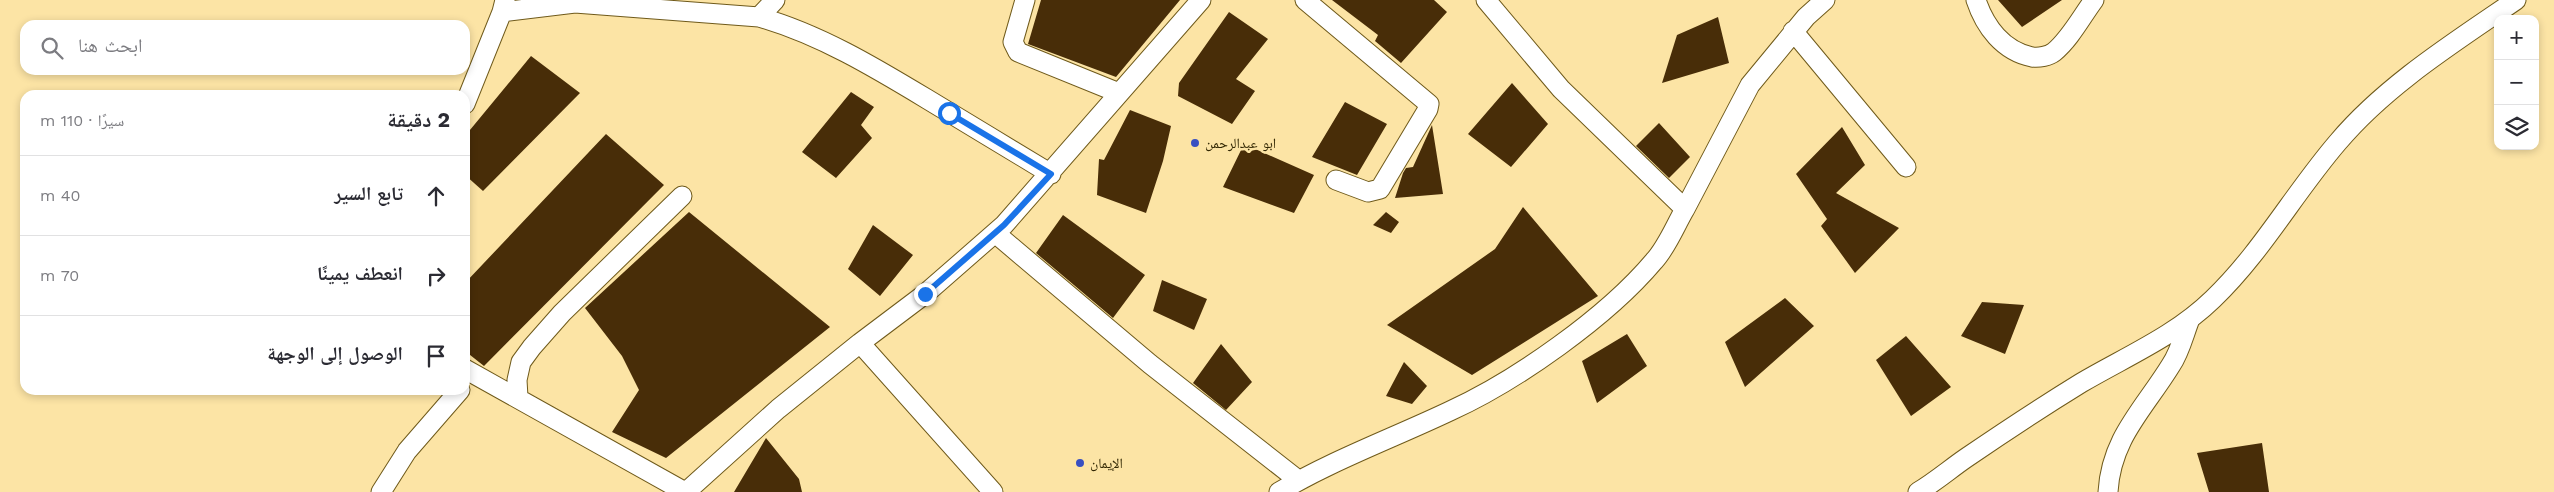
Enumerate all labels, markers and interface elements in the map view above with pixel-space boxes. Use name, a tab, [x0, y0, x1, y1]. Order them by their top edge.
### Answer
map controls	[2494, 15, 2539, 150]
button: +	[2494, 15, 2539, 60]
search box	[20, 20, 470, 75]
icon: search	[38, 34, 66, 62]
text: ابحث هنا	[78, 34, 142, 57]
button: −	[2494, 60, 2539, 105]
route start	[938, 102, 961, 125]
button: layers	[2494, 105, 2539, 150]
text: 2 دقيقة	[387, 107, 450, 132]
text: سيرًا · 110 m	[40, 111, 124, 130]
place label: ابو عبدالرحمن	[1205, 135, 1276, 152]
marker: ابو عبدالرحمن	[1189, 137, 1201, 149]
text: تابع السير	[334, 182, 403, 205]
icon: ahead	[422, 182, 450, 210]
text: 40 m	[40, 186, 80, 205]
text: انعطف يمينًا	[317, 262, 403, 285]
icon: right	[422, 262, 450, 290]
text: 70 m	[40, 266, 79, 285]
route end	[914, 283, 937, 306]
text: الوصول إلى الوجهة	[267, 342, 403, 365]
icon: arrive	[422, 342, 450, 370]
place label: الإيمان	[1090, 455, 1123, 472]
marker: الإيمان	[1074, 457, 1086, 469]

